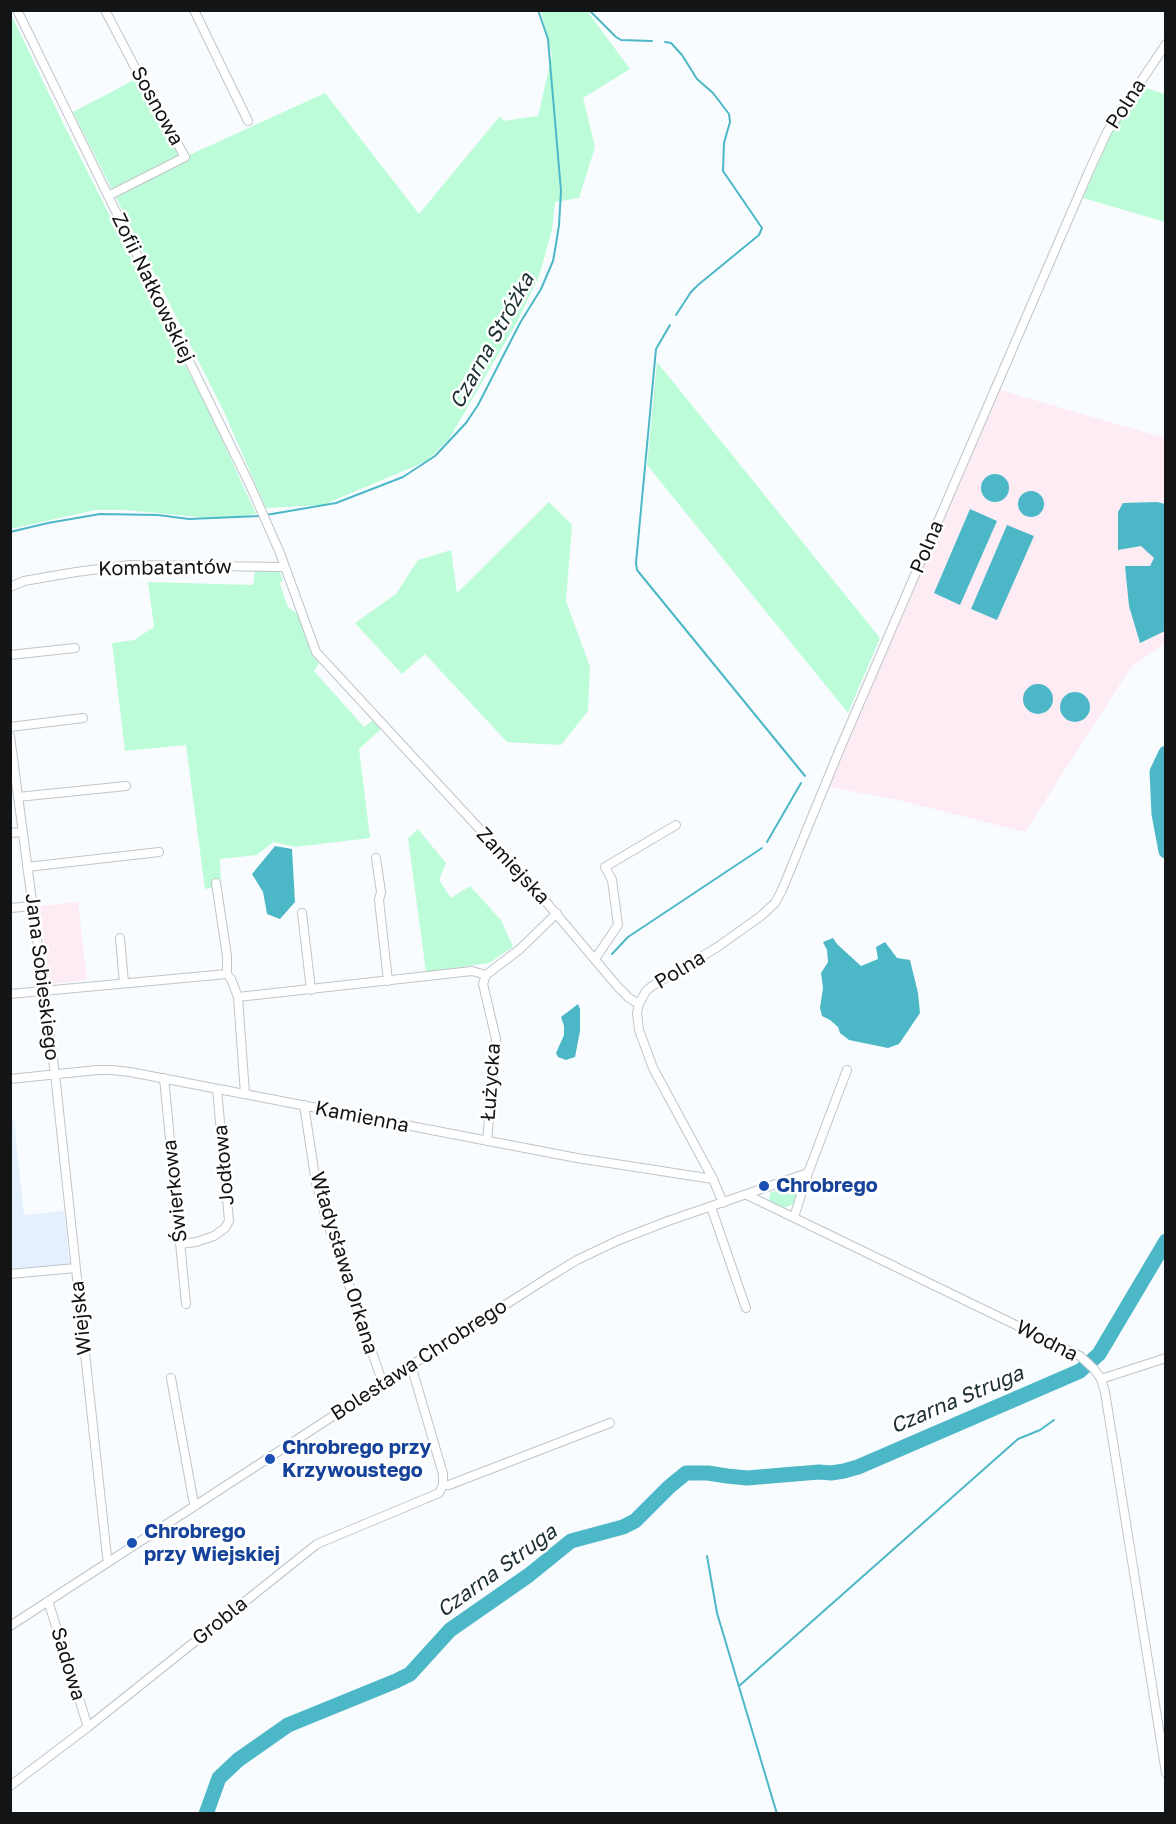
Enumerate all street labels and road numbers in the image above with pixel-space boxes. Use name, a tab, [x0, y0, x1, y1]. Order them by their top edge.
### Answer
street label: Sosnowa	[126, 62, 188, 150]
street label: Polna	[1101, 74, 1151, 134]
street label: Zofii Nałkowskiej	[107, 210, 199, 366]
street label: Polna	[905, 517, 949, 577]
street label: Kombatantów	[98, 555, 232, 581]
street label: Zamiejska	[471, 823, 555, 909]
street label: Jana Sobieskiego	[20, 892, 64, 1062]
street label: Polna	[650, 946, 710, 994]
street label: Łużycka	[476, 1042, 506, 1122]
street label: Kamienna	[313, 1096, 411, 1138]
street label: Jodłowa	[209, 1124, 239, 1206]
street label: Świerkowa	[158, 1138, 192, 1244]
street label: Władysława Orkana	[305, 1169, 383, 1357]
street label: Wiejska	[65, 1280, 97, 1356]
street label: Bolesława Chrobrego	[326, 1294, 512, 1426]
street label: Wodna	[1012, 1315, 1082, 1367]
street label: Grobla	[188, 1592, 252, 1650]
street label: Sadowa	[46, 1624, 90, 1704]

